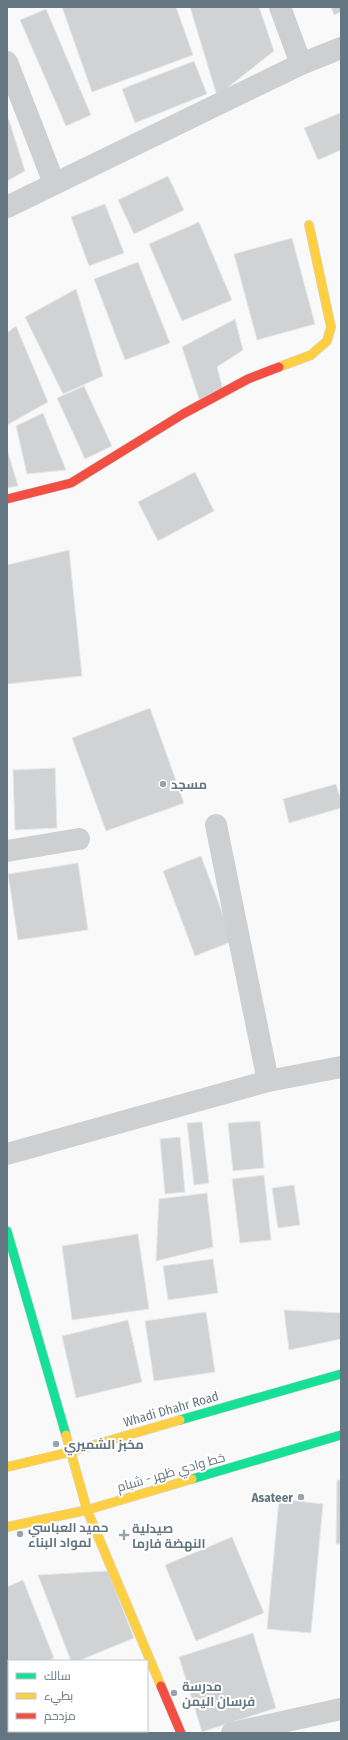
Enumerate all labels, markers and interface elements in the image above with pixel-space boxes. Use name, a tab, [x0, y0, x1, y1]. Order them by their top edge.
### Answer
place label: مسجد	[171, 777, 207, 792]
marker: مسجد	[158, 779, 168, 789]
street label: Whadi Dhahr Road	[122, 1388, 220, 1430]
place label: مخبز الشميري	[64, 1437, 144, 1456]
marker: مخبز الشميري	[51, 1439, 61, 1449]
street label: خط وادي ظهر - شبام	[115, 1449, 228, 1498]
place label: Asateer	[251, 1490, 293, 1505]
marker: Asateer	[296, 1492, 306, 1502]
place label: حميد العباسي لمواد البناء	[28, 1520, 108, 1551]
place label: صيدلية النهضة فارما	[132, 1521, 206, 1552]
marker: حميد العباسي لمواد البناء	[15, 1529, 25, 1539]
marker: صيدلية النهضة فارما	[119, 1530, 129, 1540]
legend	[8, 1660, 148, 1732]
text: سالك	[44, 1669, 71, 1683]
place label: مدرسة فرسان اليمن	[182, 1679, 255, 1709]
marker: مدرسة فرسان اليمن	[169, 1688, 179, 1698]
text: بطيء	[44, 1689, 73, 1706]
text: مزدحم	[44, 1709, 76, 1724]

